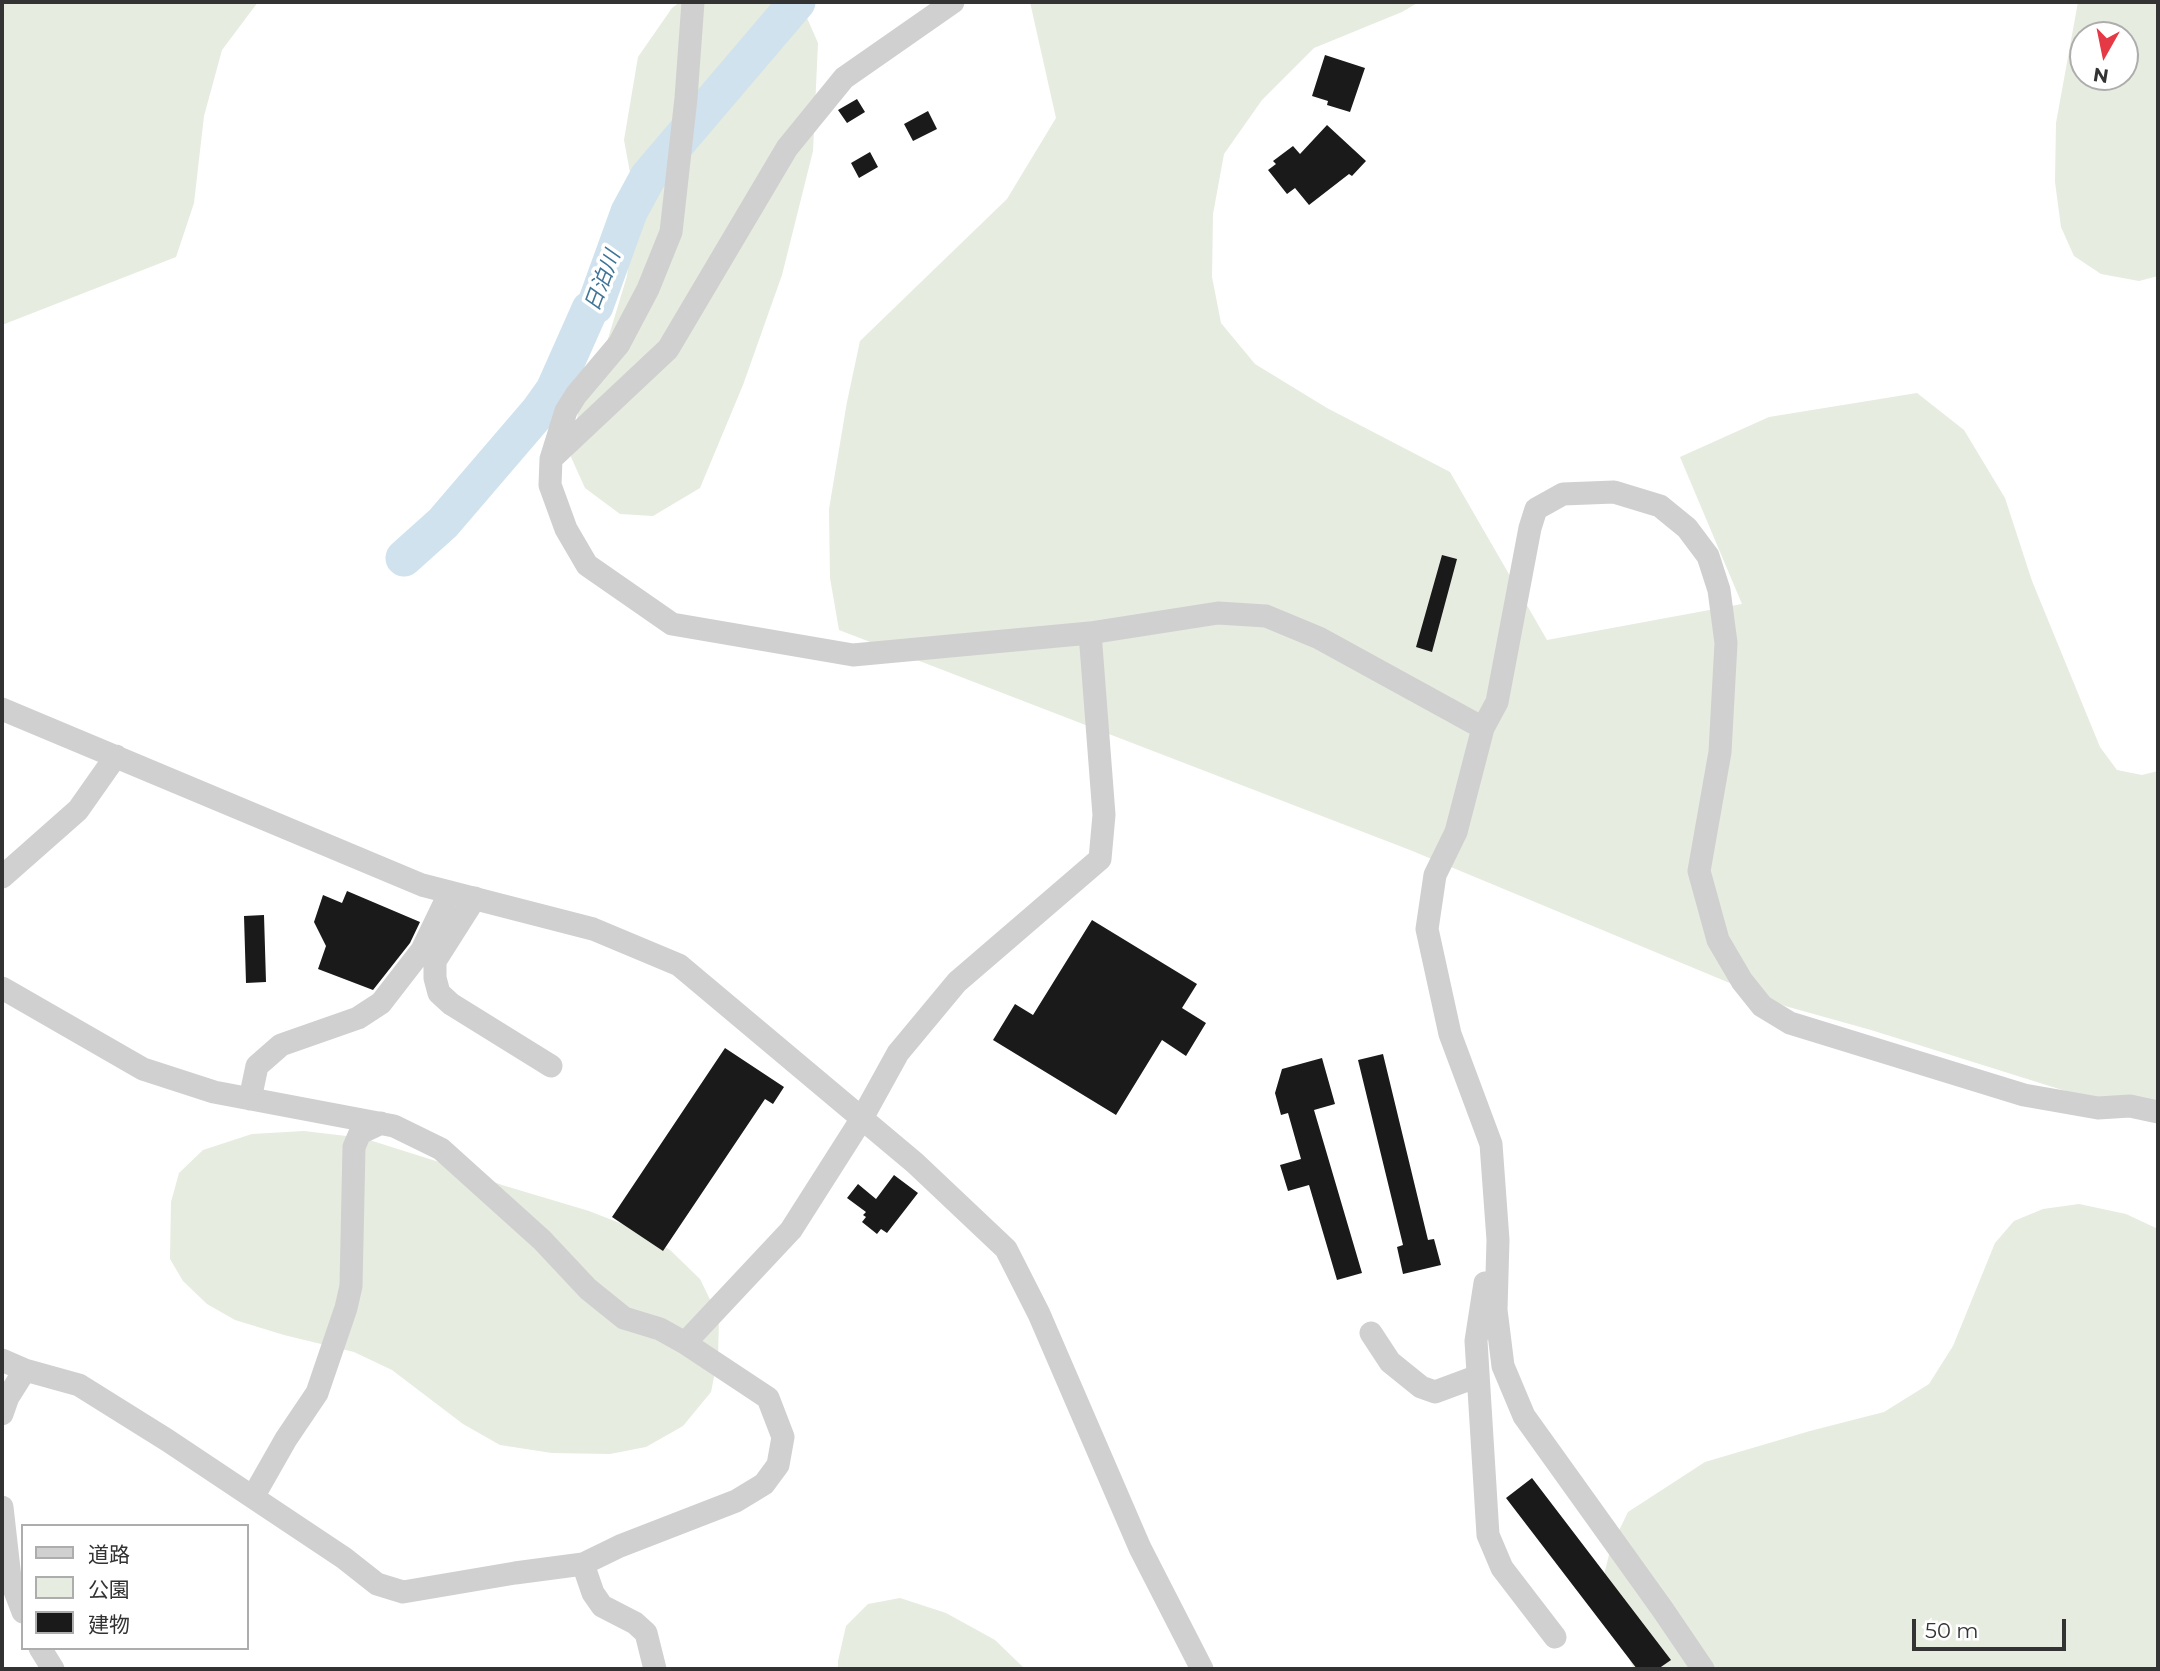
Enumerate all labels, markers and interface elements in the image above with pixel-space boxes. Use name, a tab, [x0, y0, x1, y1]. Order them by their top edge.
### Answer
north arrow	[2069, 21, 2139, 91]
text: N	[2092, 63, 2110, 88]
water label: 日泊川	[580, 247, 626, 315]
legend	[21, 1524, 248, 1650]
text: 道路	[88, 1542, 130, 1567]
text: 公園	[88, 1577, 130, 1602]
scale bar	[1915, 1604, 2069, 1648]
text: 建物	[88, 1612, 130, 1637]
text: 50 m	[1925, 1618, 1979, 1643]

